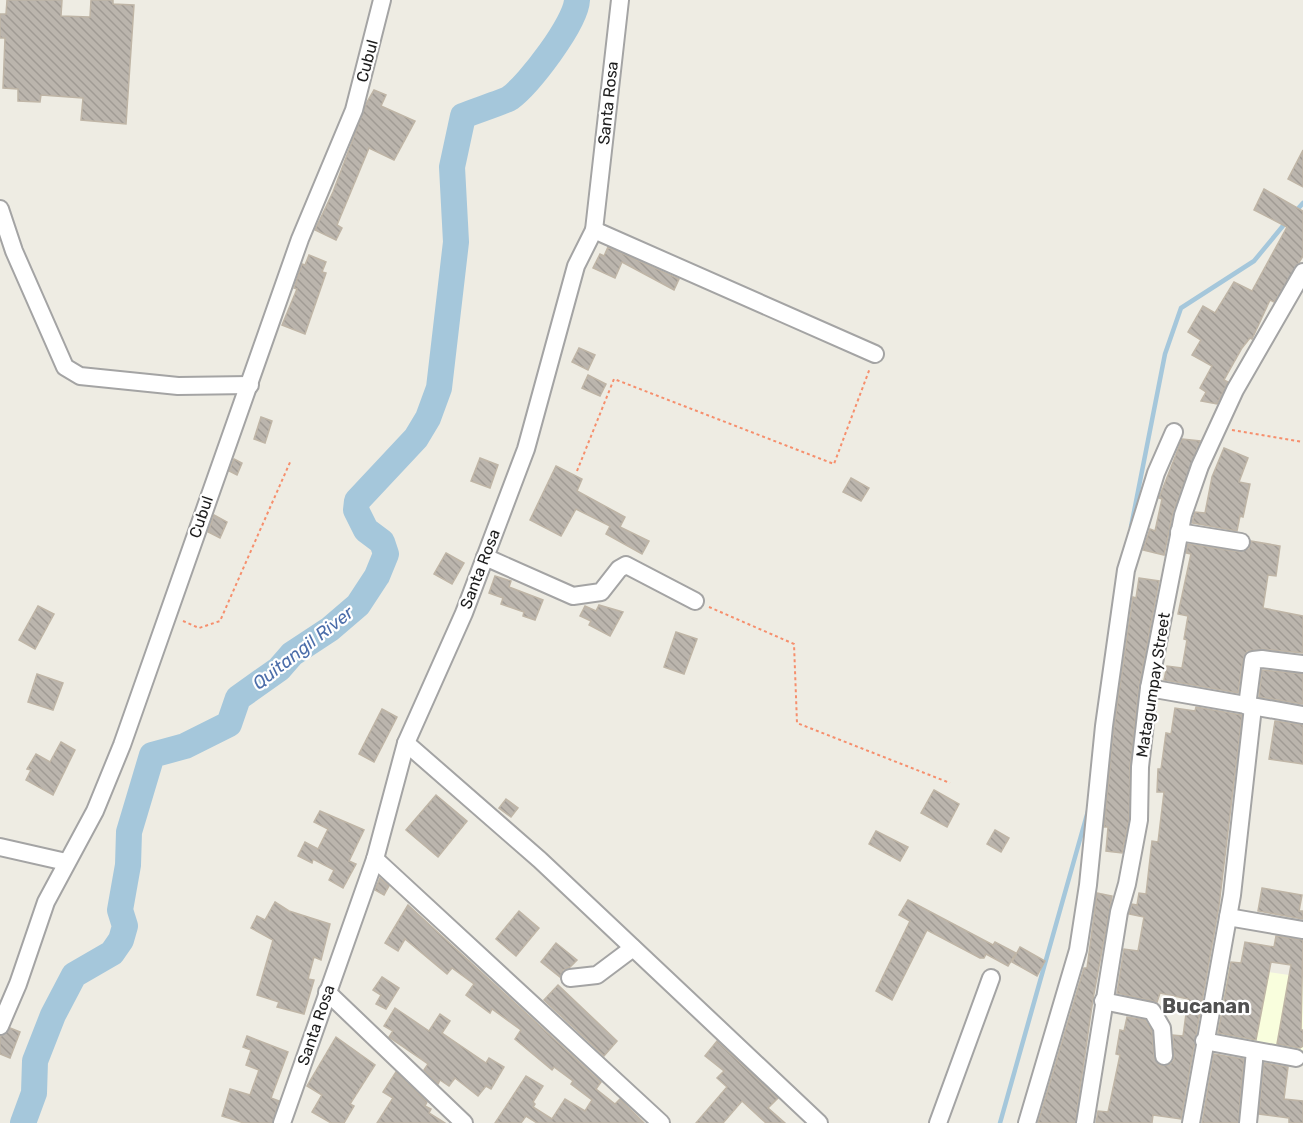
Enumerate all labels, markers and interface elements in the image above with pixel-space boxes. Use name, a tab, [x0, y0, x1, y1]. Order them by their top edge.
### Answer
street label: Cubul	[352, 38, 382, 84]
street label: Santa Rosa	[594, 60, 622, 146]
street label: Cubul	[185, 493, 217, 541]
street label: Santa Rosa	[456, 526, 504, 612]
water label: Quitangil River	[248, 601, 359, 694]
street label: Matagumpay Street	[1132, 611, 1174, 759]
street label: Santa Rosa	[293, 982, 339, 1068]
district label: Bucanan	[1162, 994, 1250, 1018]

